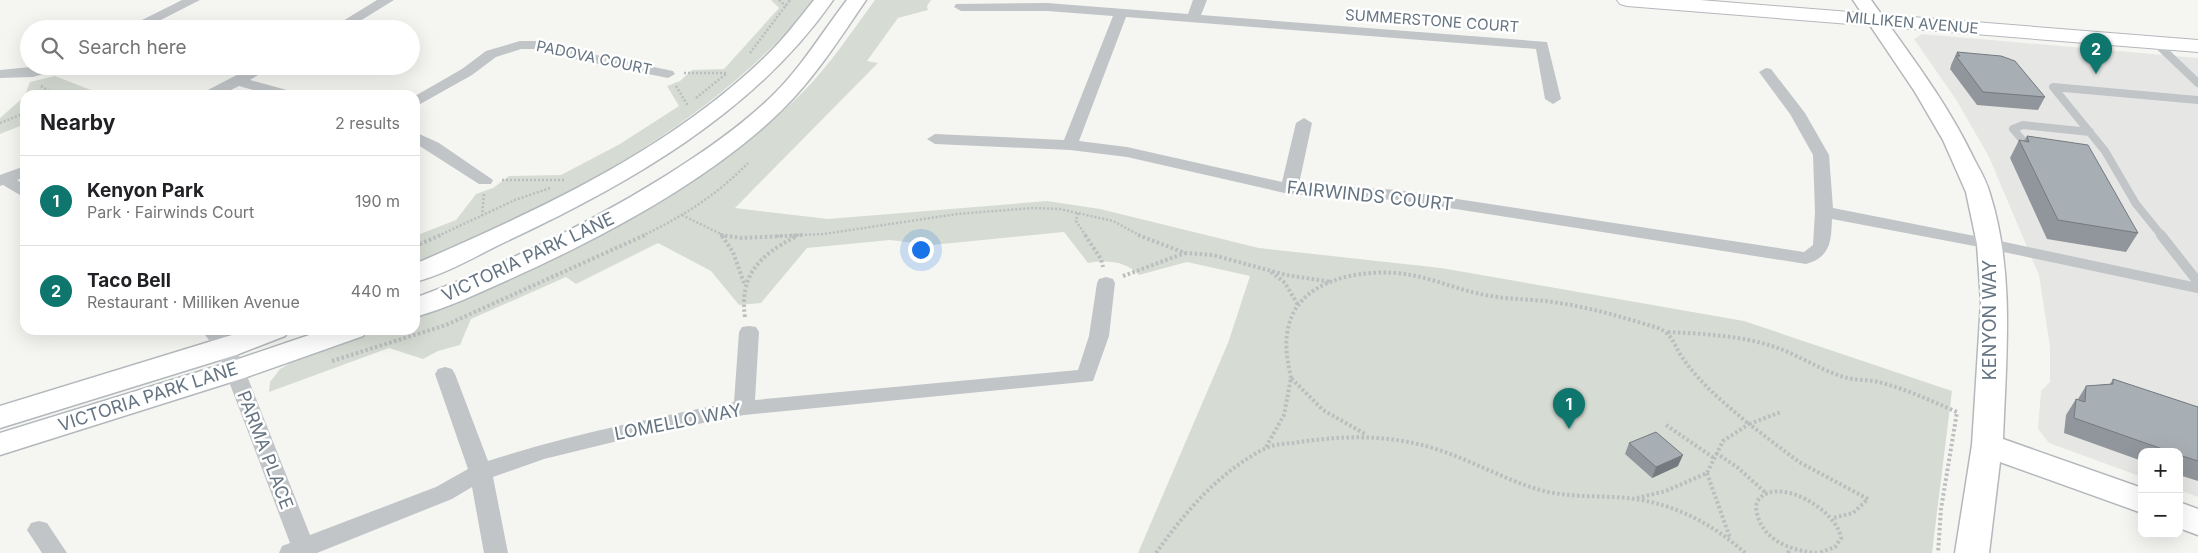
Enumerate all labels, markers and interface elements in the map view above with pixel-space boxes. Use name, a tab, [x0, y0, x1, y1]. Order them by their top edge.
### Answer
street label: SUMMERSTONE COURT	[1344, 5, 1520, 36]
street label: MILLIKEN AVENUE	[1845, 7, 1979, 38]
search box	[20, 20, 420, 75]
pin: 2	[2080, 33, 2112, 74]
icon: search	[38, 34, 66, 62]
text: Search here	[78, 36, 187, 59]
street label: PADOVA COURT	[535, 36, 654, 79]
text: Nearby	[40, 110, 115, 135]
text: 2 results	[335, 113, 400, 133]
street label: FAIRWINDS COURT	[1286, 176, 1454, 215]
text: Kenyon Park	[87, 179, 204, 202]
text: 1	[53, 191, 59, 211]
text: 190 m	[355, 191, 400, 211]
text: Park · Fairwinds Court	[87, 202, 254, 222]
street label: VICTORIA PARK LANE	[438, 207, 617, 306]
your location	[908, 237, 934, 263]
street label: KENYON WAY	[1979, 260, 2000, 380]
text: Taco Bell	[87, 269, 171, 292]
text: 2	[51, 281, 61, 301]
text: 440 m	[351, 281, 400, 301]
text: Restaurant · Milliken Avenue	[87, 292, 300, 312]
street label: VICTORIA PARK LANE	[55, 358, 240, 435]
street label: PARMA PLACE	[233, 388, 298, 512]
pin: 1	[1553, 388, 1585, 429]
street label: LOMELLO WAY	[612, 399, 743, 444]
map controls	[2138, 448, 2183, 538]
button: +	[2138, 448, 2183, 493]
button: −	[2138, 493, 2183, 538]

